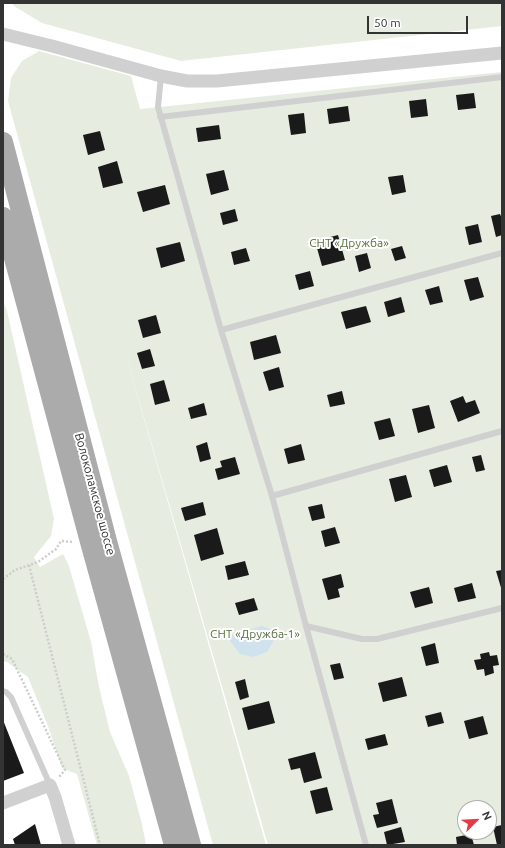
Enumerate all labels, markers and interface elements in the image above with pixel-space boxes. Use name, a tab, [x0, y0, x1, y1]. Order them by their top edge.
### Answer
scale bar	[369, 8, 470, 34]
text: 50 m	[374, 16, 401, 29]
park label: СНТ «Дружба»	[309, 236, 389, 250]
street label: Волоколамское шоссе	[72, 431, 118, 557]
park label: СНТ «Дружба-1»	[210, 627, 300, 641]
north arrow	[457, 800, 497, 840]
text: N	[480, 809, 494, 822]

